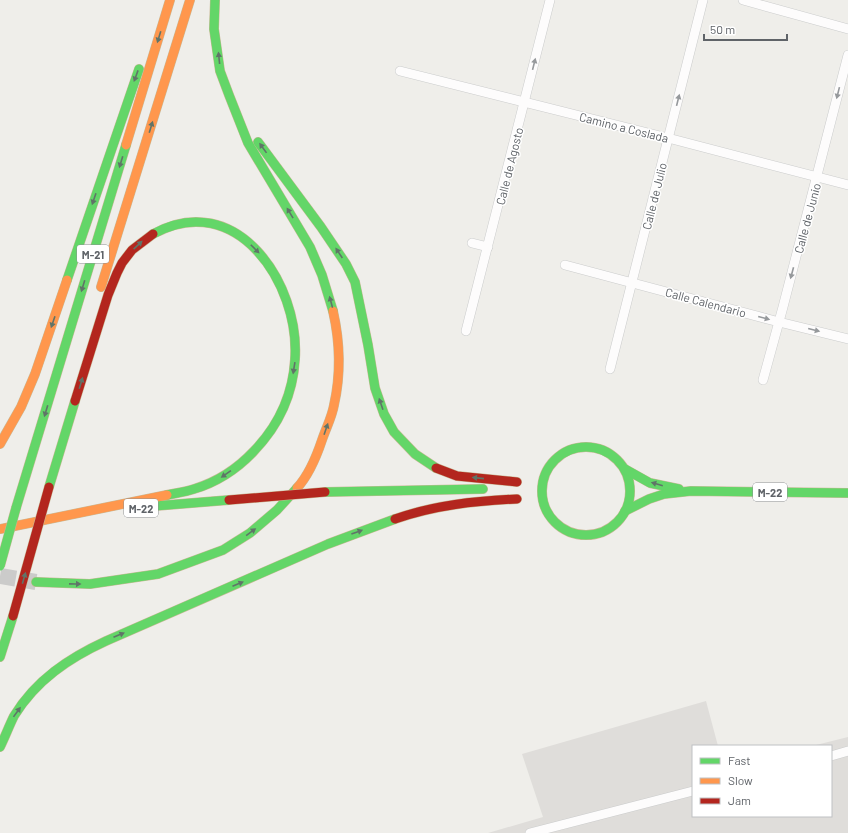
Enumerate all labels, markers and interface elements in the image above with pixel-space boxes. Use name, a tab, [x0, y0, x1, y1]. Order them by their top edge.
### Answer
scale bar	[704, 16, 787, 42]
text: 50 m	[710, 22, 735, 36]
one-way arrow	[156, 32, 162, 44]
one-way arrow	[215, 52, 222, 64]
one-way arrow	[531, 58, 537, 70]
one-way arrow	[133, 70, 139, 82]
one-way arrow	[835, 87, 841, 100]
one-way arrow	[675, 94, 681, 106]
street label: Camino a Coslada	[578, 109, 670, 145]
one-way arrow	[148, 121, 154, 133]
street label: Calle de Agosto	[493, 126, 525, 206]
one-way arrow	[259, 143, 267, 154]
one-way arrow	[118, 156, 124, 168]
street label: Calle de Julio	[639, 161, 669, 231]
street label: Calle de Junio	[791, 181, 823, 255]
one-way arrow	[91, 193, 97, 205]
one-way arrow	[286, 208, 294, 218]
one-way arrow	[133, 240, 144, 249]
one-way arrow	[250, 244, 260, 254]
road number: M-21	[77, 245, 109, 263]
one-way arrow	[335, 248, 343, 259]
one-way arrow	[789, 268, 795, 280]
one-way arrow	[80, 280, 86, 292]
street label: Calle Calendario	[664, 284, 748, 320]
one-way arrow	[328, 295, 334, 308]
one-way arrow	[759, 315, 771, 321]
one-way arrow	[49, 317, 55, 329]
one-way arrow	[808, 327, 820, 333]
one-way arrow	[291, 362, 297, 374]
one-way arrow	[78, 376, 84, 388]
one-way arrow	[378, 398, 384, 410]
one-way arrow	[43, 405, 49, 417]
one-way arrow	[324, 423, 330, 435]
one-way arrow	[221, 470, 232, 478]
one-way arrow	[472, 474, 484, 481]
one-way arrow	[650, 481, 662, 487]
road number: M-22	[753, 483, 787, 501]
road number: M-22	[124, 499, 158, 517]
one-way arrow	[245, 528, 256, 536]
one-way arrow	[352, 528, 364, 534]
one-way arrow	[21, 572, 27, 584]
one-way arrow	[69, 581, 82, 587]
one-way arrow	[233, 581, 244, 587]
one-way arrow	[113, 632, 124, 638]
one-way arrow	[13, 707, 21, 718]
legend	[692, 745, 832, 817]
text: Fast	[728, 753, 751, 767]
text: Slow	[728, 773, 753, 787]
text: Jam	[728, 793, 751, 807]

